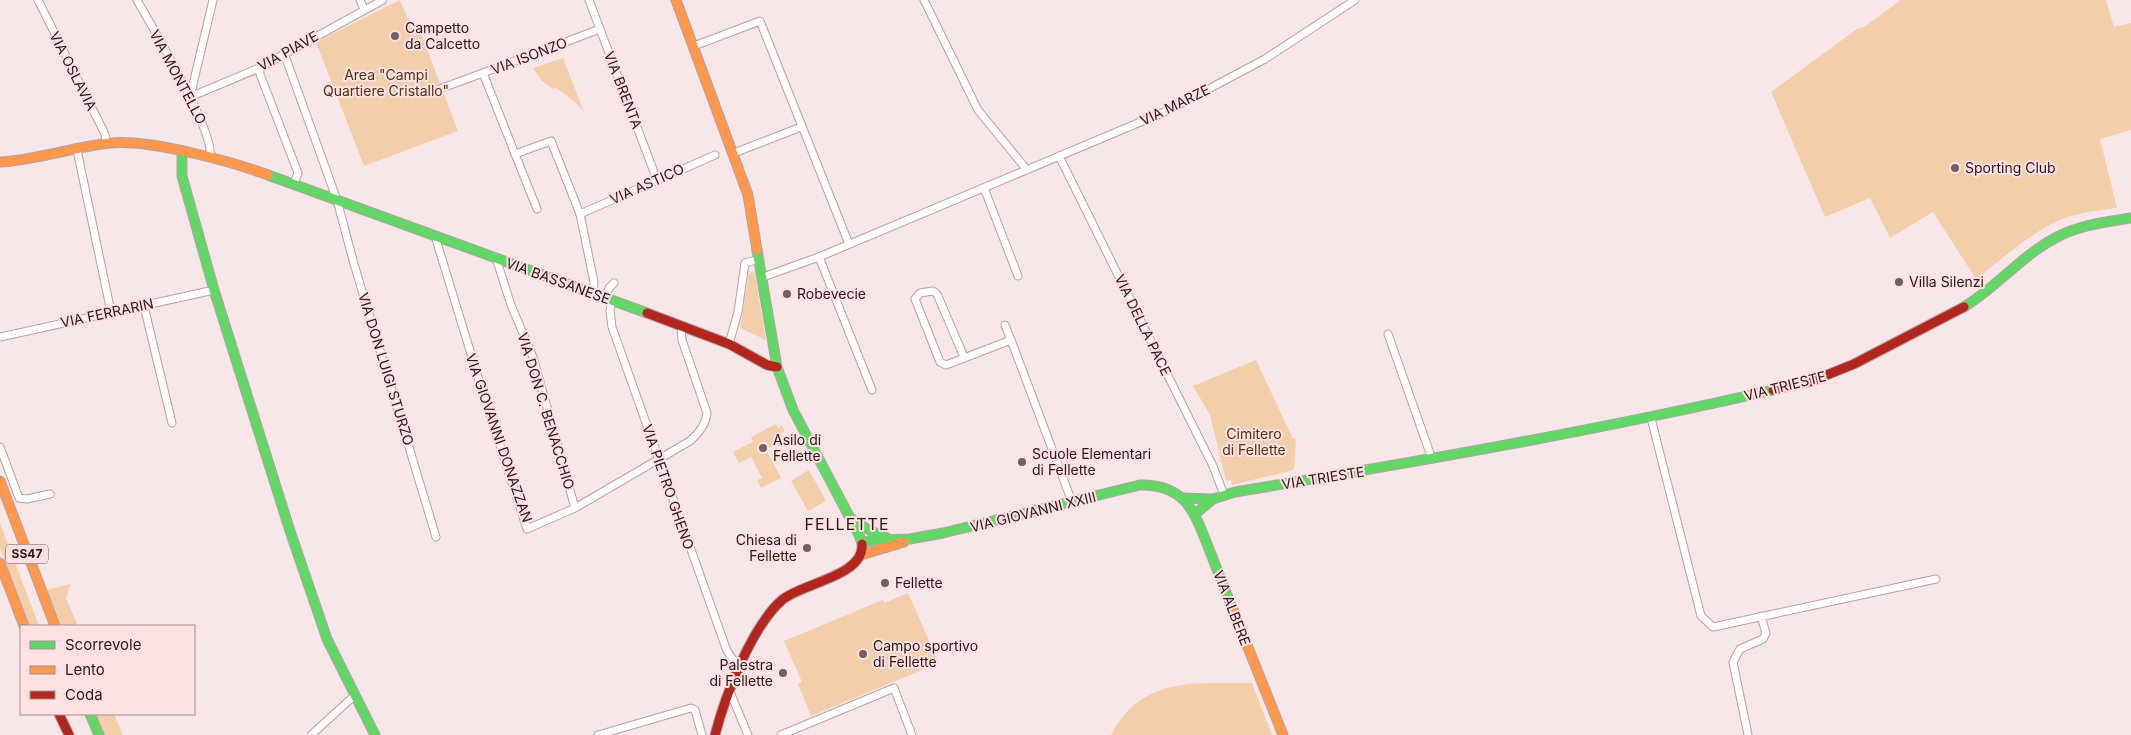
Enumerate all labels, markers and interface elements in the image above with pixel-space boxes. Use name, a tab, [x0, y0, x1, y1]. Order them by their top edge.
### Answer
place label: Campetto da Calcetto	[405, 19, 480, 52]
street label: VIA MONTELLO	[146, 27, 210, 127]
street label: VIA PIAVE	[255, 27, 321, 74]
street label: VIA OSLAVIA	[46, 28, 101, 113]
marker: Campetto da Calcetto	[389, 30, 401, 42]
street label: VIA ISONZO	[488, 33, 569, 78]
street label: VIA BRENTA	[601, 49, 646, 131]
park label: Area "Campi Quartiere Cristallo"	[323, 66, 449, 99]
street label: VIA MARZE	[1137, 80, 1212, 129]
place label: Sporting Club	[1965, 159, 2056, 176]
street label: VIA ASTICO	[607, 160, 687, 207]
marker: Sporting Club	[1949, 162, 1961, 174]
street label: VIA BASSANESE	[504, 254, 613, 307]
street label: VIA DELLA PACE	[1112, 271, 1175, 378]
place label: Villa Silenzi	[1909, 273, 1984, 290]
marker: Villa Silenzi	[1893, 276, 1905, 288]
place label: Robevecie	[797, 285, 866, 302]
marker: Robevecie	[781, 288, 793, 300]
street label: VIA DON LUIGI STURZO	[355, 290, 418, 447]
street label: VIA FERRARIN	[59, 294, 155, 331]
street label: VIA DON C. BENACCHIO	[515, 330, 578, 491]
street label: VIA GIOVANNI DONAZZAN	[463, 351, 536, 524]
street label: VIA TRIESTE	[1742, 367, 1828, 404]
street label: VIA PIETRO GHENO	[639, 422, 698, 552]
park label: Cimitero di Fellette	[1222, 425, 1286, 458]
place label: Asilo di Fellette	[773, 431, 821, 464]
marker: Asilo di Fellette	[757, 442, 769, 454]
place label: Scuole Elementari di Fellette	[1032, 445, 1151, 478]
marker: Scuole Elementari di Fellette	[1016, 456, 1028, 468]
street label: VIA TRIESTE	[1280, 463, 1366, 492]
street label: VIA GIOVANNI XXIII	[968, 488, 1098, 535]
district label: FELLETTE	[804, 514, 890, 534]
place label: Chiesa di Fellette	[736, 531, 797, 564]
marker: Chiesa di Fellette	[801, 542, 813, 554]
road number: SS47	[6, 544, 48, 564]
street label: VIA ALBERE	[1210, 568, 1255, 648]
place label: Fellette	[895, 574, 943, 591]
marker: Fellette	[879, 577, 891, 589]
legend	[20, 625, 195, 715]
text: Scorrevole	[65, 635, 141, 654]
place label: Campo sportivo di Fellette	[873, 637, 978, 670]
marker: Campo sportivo di Fellette	[857, 648, 869, 660]
place label: Palestra di Fellette	[709, 656, 773, 689]
text: Lento	[65, 660, 105, 679]
marker: Palestra di Fellette	[777, 667, 789, 679]
text: Coda	[65, 685, 103, 704]

